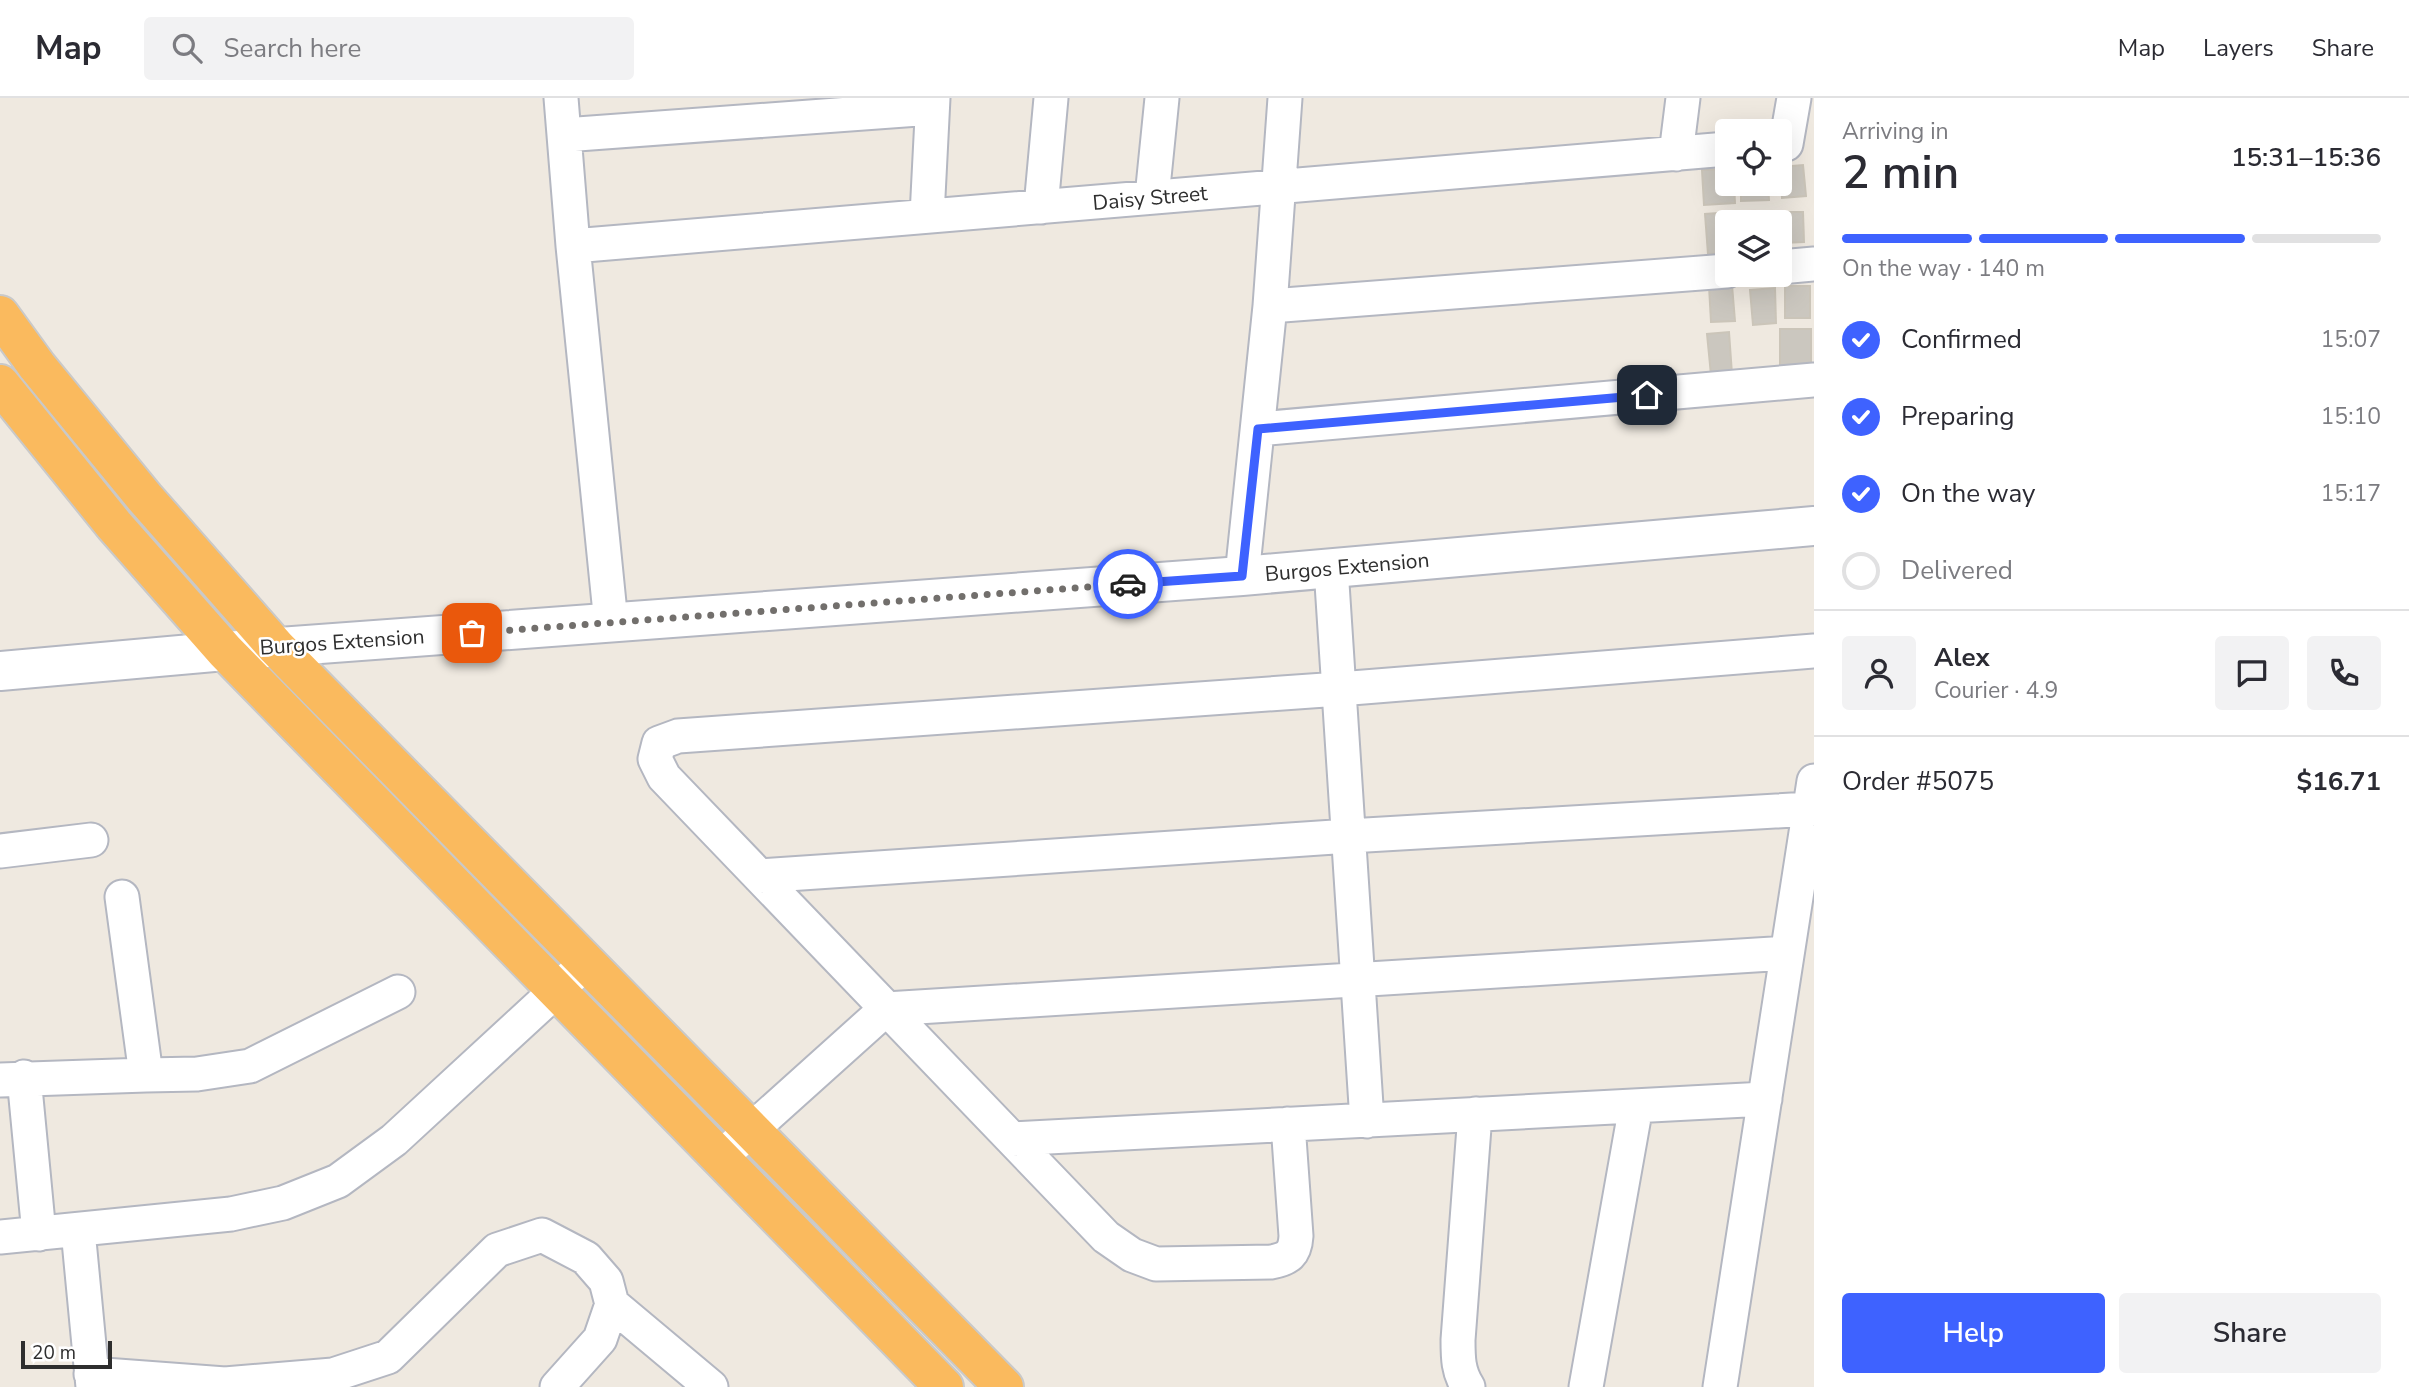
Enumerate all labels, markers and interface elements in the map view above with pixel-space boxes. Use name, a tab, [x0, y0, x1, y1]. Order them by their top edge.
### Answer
search box	[144, 17, 634, 80]
text: Map	[35, 26, 102, 71]
icon: search	[168, 29, 206, 67]
text: Search here	[224, 31, 361, 66]
text: Map	[2118, 32, 2165, 64]
text: Layers	[2203, 32, 2274, 64]
text: Share	[2312, 32, 2374, 64]
text: Arriving in	[1842, 116, 1949, 147]
map controls	[1715, 119, 1792, 287]
button: locate	[1715, 119, 1792, 196]
text: 15:31–15:36	[2231, 140, 2381, 175]
text: 2 min	[1842, 141, 1959, 204]
street label: Daisy Street	[1092, 179, 1209, 217]
button: layers	[1715, 210, 1792, 287]
text: On the way · 140 m	[1842, 253, 2045, 284]
icon: check	[1842, 321, 1880, 359]
text: Confirmed	[1901, 322, 2022, 357]
text: 15:07	[2321, 324, 2381, 355]
pin	[1617, 365, 1677, 425]
icon: home	[1628, 376, 1666, 414]
icon: check	[1842, 398, 1880, 436]
text: Preparing	[1901, 399, 2014, 434]
text: 15:10	[2321, 401, 2381, 432]
icon: check	[1842, 475, 1880, 513]
text: On the way	[1901, 476, 2035, 511]
text: 15:17	[2321, 478, 2381, 509]
street label: Burgos Extension	[1264, 546, 1430, 588]
courier	[1093, 549, 1163, 619]
text: Delivered	[1901, 553, 2013, 588]
icon: car	[1109, 565, 1147, 603]
pin	[442, 603, 502, 663]
icon: bag	[453, 614, 491, 652]
street label: Burgos Extension	[259, 622, 425, 662]
button: person	[1842, 636, 1916, 710]
button: chat	[2215, 636, 2289, 710]
button: phone	[2307, 636, 2381, 710]
text: Alex	[1934, 640, 1990, 675]
text: Courier · 4.9	[1934, 675, 2058, 706]
text: Order #5075	[1842, 764, 1994, 799]
text: $16.71	[2297, 764, 2381, 799]
button: Help	[1842, 1293, 2105, 1373]
button: Share	[2119, 1293, 2381, 1373]
scale bar	[21, 1338, 112, 1370]
text: 20 m	[32, 1340, 76, 1366]

